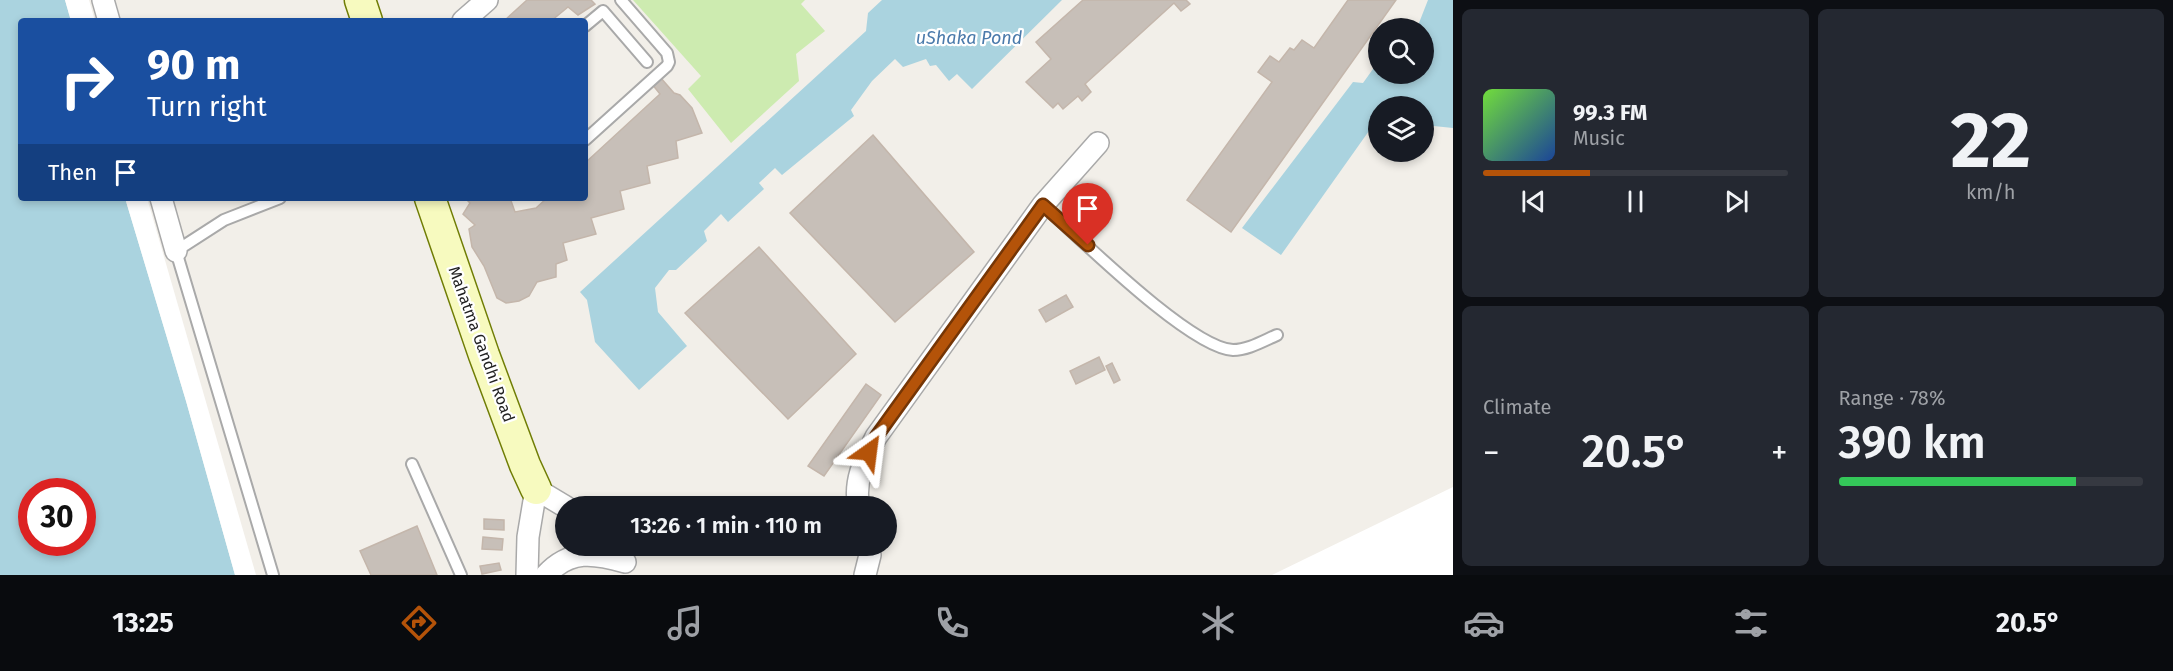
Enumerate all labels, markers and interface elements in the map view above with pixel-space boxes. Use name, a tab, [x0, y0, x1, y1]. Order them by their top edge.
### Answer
map controls	[1368, 18, 1434, 162]
button: search	[1368, 18, 1434, 84]
water label: uShaka Pond	[916, 27, 1023, 49]
text: 90 m	[147, 40, 241, 90]
icon: right	[48, 42, 126, 120]
text: Turn right	[147, 91, 267, 123]
text: 22	[1950, 94, 2031, 188]
button: layers	[1368, 96, 1434, 162]
text: 99.3 FM	[1573, 99, 1647, 126]
text: Music	[1573, 126, 1625, 150]
icon: arrive	[109, 156, 142, 189]
text: Then	[48, 159, 97, 186]
text: km/h	[1966, 180, 2016, 204]
pin	[1062, 183, 1113, 245]
icon: previous	[1517, 185, 1550, 218]
icon: pause	[1619, 185, 1652, 218]
icon: next	[1720, 185, 1753, 218]
icon: arrive	[1071, 192, 1104, 225]
street label: Mahatma Gandhi Road	[444, 264, 519, 425]
text: Range · 78%	[1839, 386, 1945, 410]
text: Climate	[1483, 395, 1551, 419]
text: 390 km	[1839, 416, 1986, 470]
position arrow	[837, 420, 901, 484]
text: 20.5°	[1582, 425, 1689, 479]
text: −	[1483, 433, 1500, 473]
text: +	[1771, 433, 1788, 473]
speed limit sign: 30	[18, 478, 96, 556]
text: 13:26 · 1 min · 110 m	[630, 512, 822, 539]
icon: directions	[398, 602, 440, 644]
icon: music	[664, 602, 706, 644]
icon: phone	[931, 602, 973, 644]
icon: climate	[1197, 602, 1239, 644]
icon: car	[1463, 602, 1505, 644]
icon: filters	[1730, 602, 1772, 644]
text: 13:25	[112, 607, 174, 639]
text: 20.5°	[1996, 607, 2061, 639]

